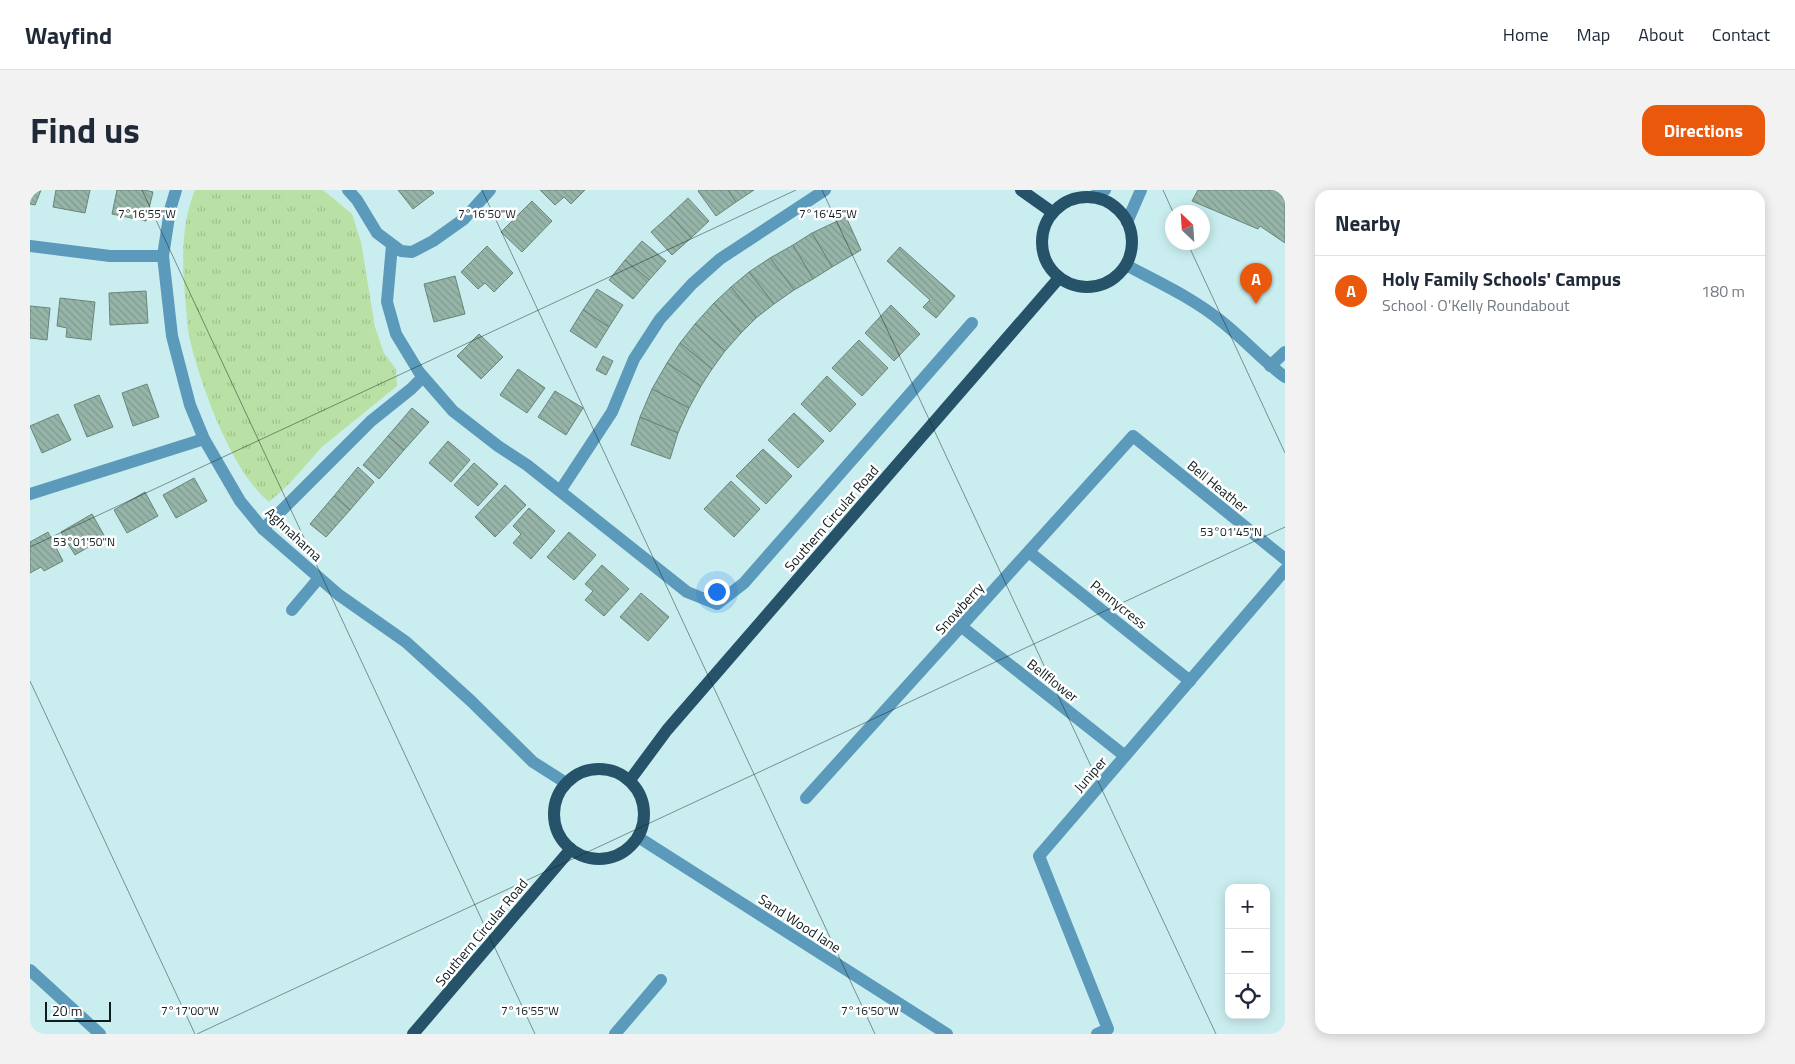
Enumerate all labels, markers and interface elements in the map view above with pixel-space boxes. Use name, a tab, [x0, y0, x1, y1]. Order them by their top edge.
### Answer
text: Wayfind	[25, 17, 112, 53]
text: Home	[1503, 21, 1549, 48]
text: Map	[1577, 21, 1610, 48]
text: About	[1638, 21, 1684, 48]
text: Contact	[1712, 21, 1770, 48]
text: Find us	[30, 103, 140, 157]
button: Directions	[1642, 105, 1765, 156]
text: 7°16'55"W	[118, 204, 176, 223]
text: 7°16'50"W	[458, 204, 516, 223]
text: 7°16'45"W	[799, 204, 857, 223]
north arrow	[1165, 205, 1210, 250]
text: Nearby	[1335, 207, 1400, 239]
pin: A	[1240, 263, 1272, 304]
text: Holy Family Schools' Campus	[1382, 264, 1621, 293]
text: A	[1346, 279, 1356, 303]
text: 180 m	[1701, 279, 1745, 303]
text: School · O'Kelly Roundabout	[1382, 293, 1570, 317]
street label: Bell Heather	[1183, 455, 1253, 517]
street label: Southern Circular Road	[779, 460, 883, 576]
street label: Aghnaharna	[261, 502, 327, 566]
text: 53°01'45"N	[1200, 522, 1262, 541]
text: 53°01'50"N	[53, 532, 115, 551]
street label: Pennycress	[1086, 575, 1152, 633]
street label: Snowberry	[930, 577, 988, 639]
your location	[704, 579, 730, 605]
street label: Bellflower	[1023, 653, 1083, 707]
street label: Juniper	[1069, 751, 1112, 796]
street label: Southern Circular Road	[430, 874, 532, 990]
map controls	[1225, 884, 1270, 1019]
button: +	[1225, 884, 1270, 929]
street label: Sand Wood lane	[755, 888, 845, 958]
button: −	[1225, 929, 1270, 974]
button: locate	[1225, 974, 1270, 1019]
scale bar	[45, 999, 111, 1022]
text: 20 m	[52, 1000, 82, 1021]
text: 7°17'00"W	[161, 1001, 219, 1020]
text: 7°16'55"W	[501, 1001, 559, 1020]
text: 7°16'50"W	[841, 1001, 899, 1020]

